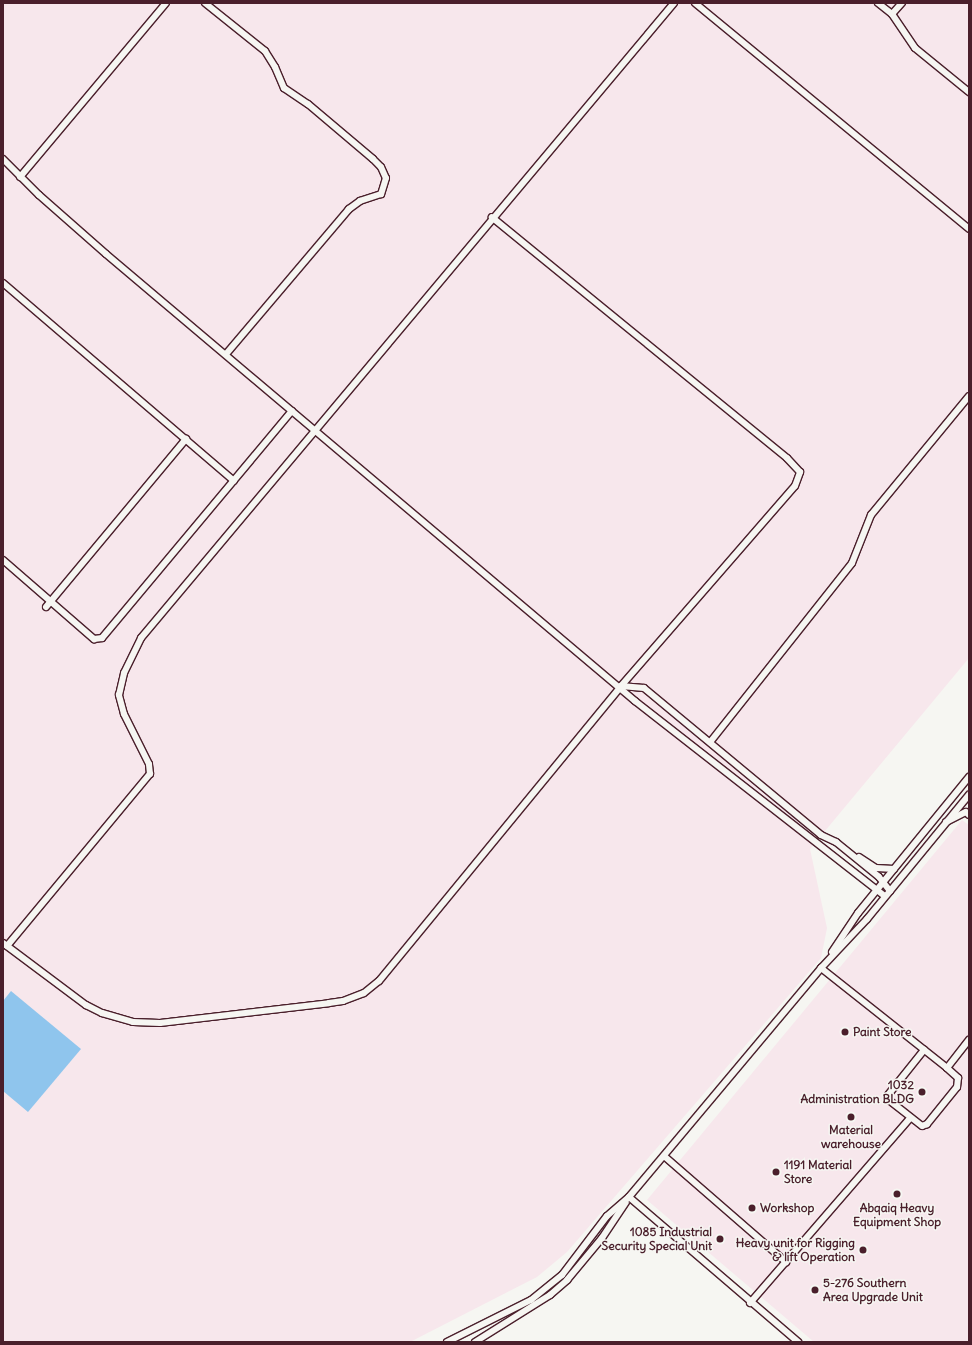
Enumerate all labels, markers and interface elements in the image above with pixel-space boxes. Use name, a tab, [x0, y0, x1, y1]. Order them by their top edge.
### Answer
place label: Paint Store	[853, 1025, 911, 1039]
marker: Paint Store	[840, 1027, 850, 1037]
place label: 1032 Administration BLDG	[800, 1078, 914, 1106]
marker: 1032 Administration BLDG	[917, 1087, 927, 1097]
marker: Material warehouse	[846, 1112, 856, 1122]
place label: Material warehouse	[821, 1123, 881, 1151]
place label: 1191 Material Store	[784, 1158, 852, 1186]
marker: 1191 Material Store	[771, 1167, 781, 1177]
marker: Abqaiq Heavy Equipment Shop	[892, 1189, 902, 1199]
place label: Workshop	[760, 1201, 814, 1215]
place label: Abqaiq Heavy Equipment Shop	[853, 1201, 941, 1229]
marker: Workshop	[747, 1203, 757, 1213]
place label: 1085 Industrial Security Special Unit	[602, 1225, 712, 1253]
marker: 1085 Industrial Security Special Unit	[715, 1234, 725, 1244]
place label: Heavy unit for Rigging & lift Operation	[736, 1236, 855, 1264]
marker: Heavy unit for Rigging & lift Operation	[858, 1245, 868, 1255]
place label: 5-276 Southern Area Upgrade Unit	[823, 1276, 923, 1304]
marker: 5-276 Southern Area Upgrade Unit	[810, 1285, 820, 1295]

